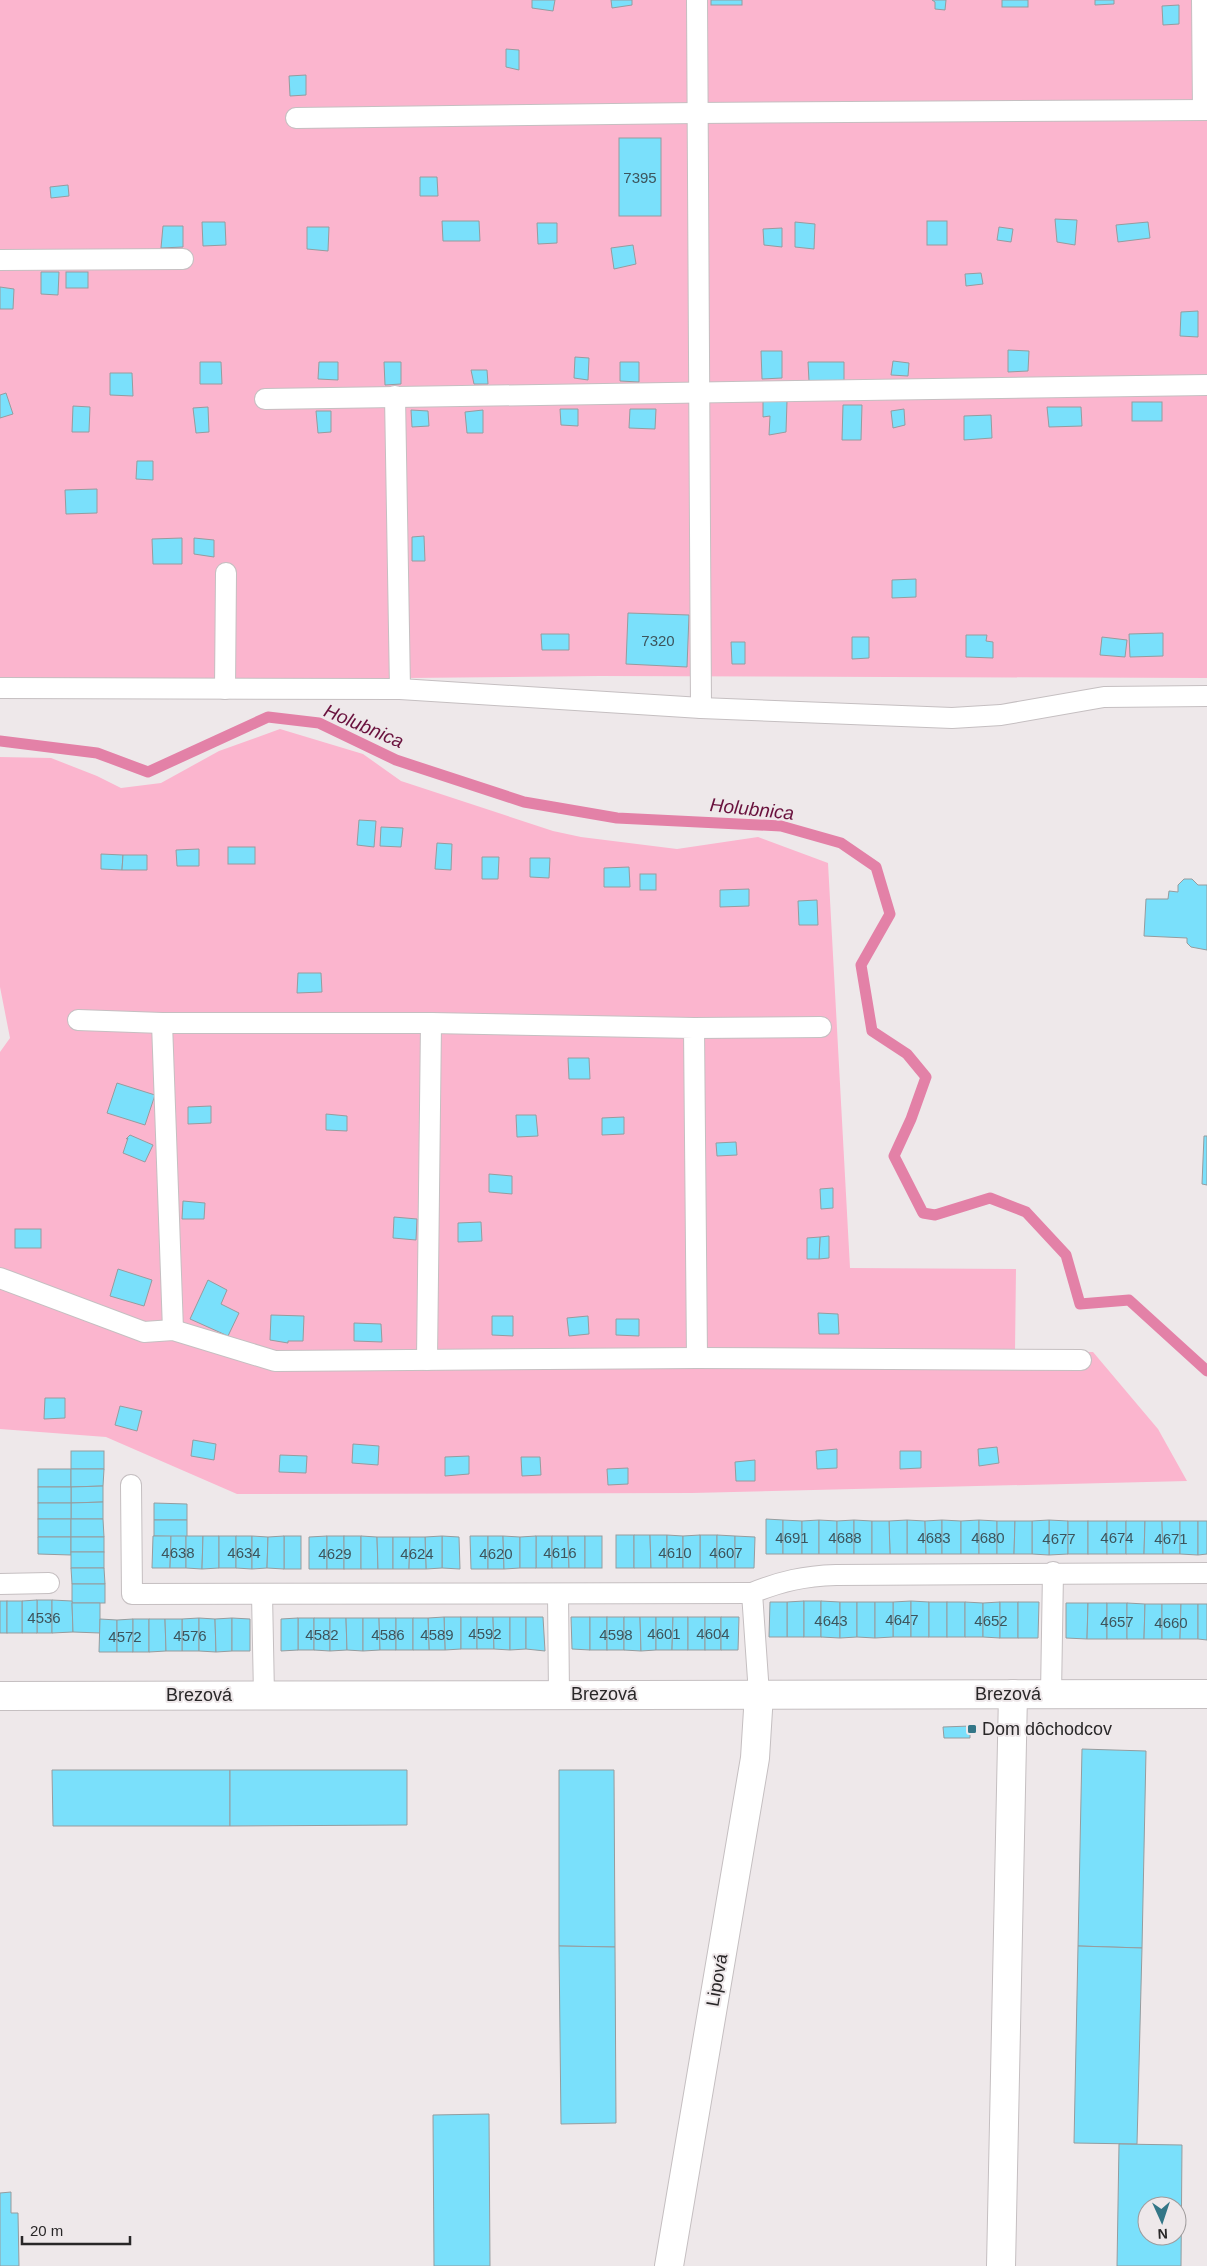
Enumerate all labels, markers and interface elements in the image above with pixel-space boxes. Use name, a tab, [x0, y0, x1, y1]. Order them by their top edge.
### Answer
house number: 7395	[623, 169, 657, 186]
house number: 7320	[641, 632, 675, 649]
water label: Holubnica	[321, 700, 407, 752]
water label: Holubnica	[709, 794, 795, 824]
house number: 4691	[775, 1529, 809, 1546]
house number: 4688	[828, 1529, 862, 1546]
house number: 4683	[917, 1529, 951, 1546]
house number: 4680	[971, 1529, 1005, 1546]
house number: 4674	[1100, 1529, 1134, 1546]
house number: 4677	[1042, 1530, 1076, 1547]
house number: 4671	[1154, 1530, 1188, 1547]
house number: 4638	[161, 1544, 195, 1561]
house number: 4634	[227, 1544, 261, 1561]
house number: 4616	[543, 1544, 577, 1561]
house number: 4610	[658, 1544, 692, 1561]
house number: 4607	[709, 1544, 743, 1561]
house number: 4629	[318, 1545, 352, 1562]
house number: 4624	[400, 1545, 434, 1562]
house number: 4620	[479, 1545, 513, 1562]
house number: 4536	[27, 1609, 61, 1626]
house number: 4647	[885, 1611, 919, 1628]
house number: 4643	[814, 1612, 848, 1629]
house number: 4652	[974, 1612, 1008, 1629]
house number: 4657	[1100, 1613, 1134, 1630]
house number: 4660	[1154, 1614, 1188, 1631]
house number: 4592	[468, 1625, 502, 1642]
house number: 4601	[647, 1625, 681, 1642]
house number: 4604	[696, 1625, 730, 1642]
house number: 4582	[305, 1626, 339, 1643]
house number: 4586	[371, 1626, 405, 1643]
house number: 4589	[420, 1626, 454, 1643]
house number: 4598	[599, 1626, 633, 1643]
house number: 4576	[173, 1627, 207, 1644]
house number: 4572	[108, 1628, 142, 1645]
street label: Brezová	[571, 1684, 638, 1704]
street label: Brezová	[975, 1684, 1042, 1704]
street label: Brezová	[166, 1685, 233, 1705]
place label: Dom dôchodcov	[982, 1719, 1112, 1739]
marker: Dom dôchodcov	[966, 1723, 978, 1735]
street label: Lipová	[703, 1951, 732, 2008]
north arrow	[1137, 2196, 1187, 2246]
scale bar	[22, 2214, 130, 2246]
text: 20 m	[30, 2222, 63, 2239]
text: N	[1157, 2226, 1168, 2242]

